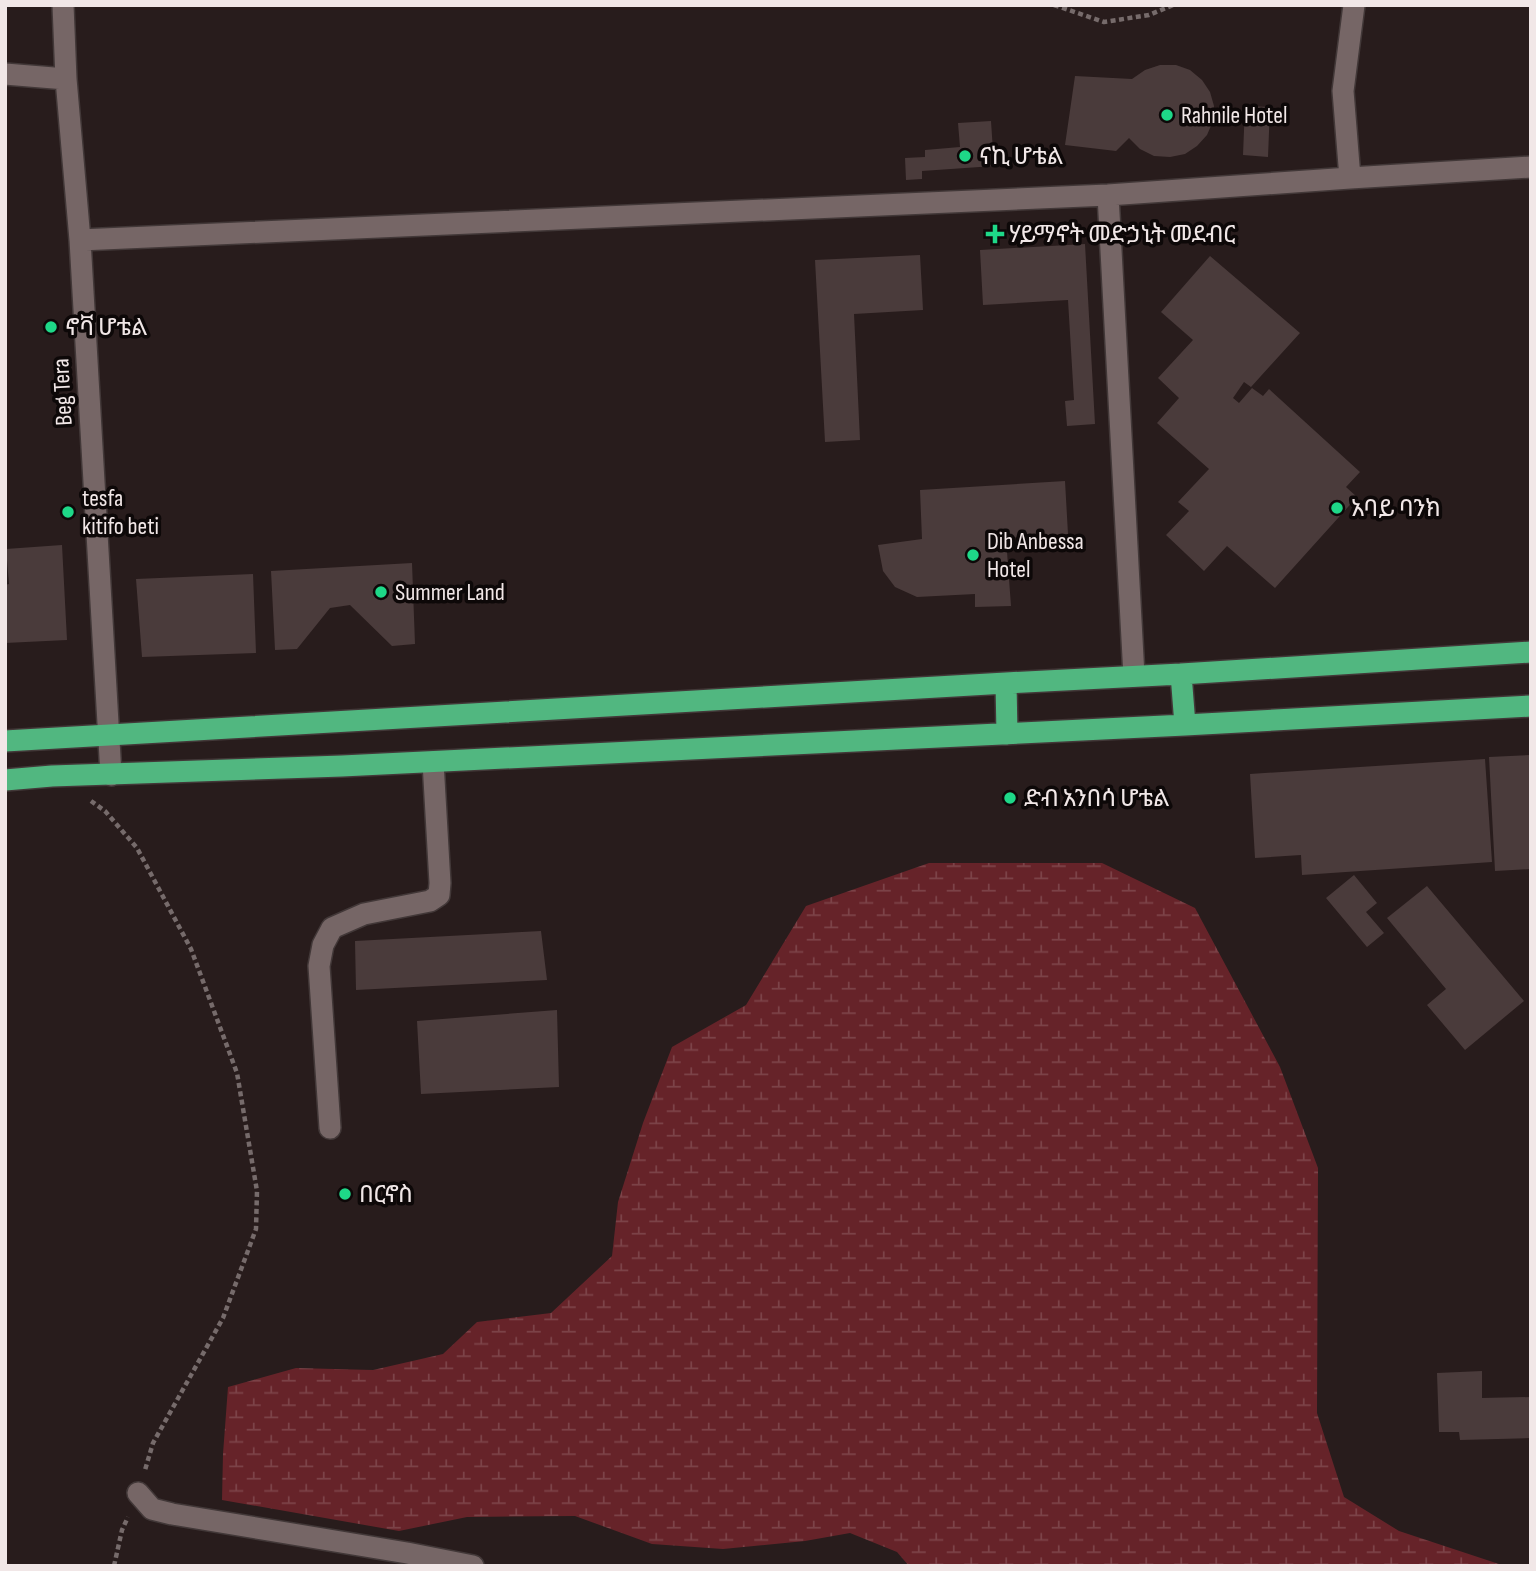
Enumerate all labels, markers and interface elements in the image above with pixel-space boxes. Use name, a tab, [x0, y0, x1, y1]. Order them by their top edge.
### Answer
place label: Rahnile Hotel	[1181, 101, 1287, 130]
marker: Rahnile Hotel	[1159, 107, 1175, 123]
place label: ናኪ ሆቴል	[979, 142, 1063, 171]
marker: ናኪ ሆቴል	[957, 148, 973, 164]
place label: ሃይማኖት መድኃኒት መደብር	[1009, 220, 1236, 249]
marker: ሃይማኖት መድኃኒት መደብር	[987, 226, 1003, 242]
place label: ኖቫ ሆቴል	[65, 313, 148, 342]
marker: ኖቫ ሆቴል	[43, 319, 59, 335]
street label: Beg Tera	[46, 358, 79, 426]
place label: tesfa kitifo beti	[82, 484, 159, 541]
place label: አባይ ባንክ	[1351, 494, 1441, 523]
marker: አባይ ባንክ	[1329, 500, 1345, 516]
marker: tesfa kitifo beti	[60, 504, 76, 520]
place label: Dib Anbessa Hotel	[987, 527, 1084, 584]
marker: Dib Anbessa Hotel	[965, 547, 981, 563]
place label: Summer Land	[395, 578, 505, 607]
marker: Summer Land	[373, 584, 389, 600]
place label: ድብ አንበሳ ሆቴል	[1024, 784, 1170, 813]
marker: ድብ አንበሳ ሆቴል	[1002, 790, 1018, 806]
place label: በርኖስ	[359, 1180, 413, 1209]
marker: በርኖስ	[337, 1186, 353, 1202]

